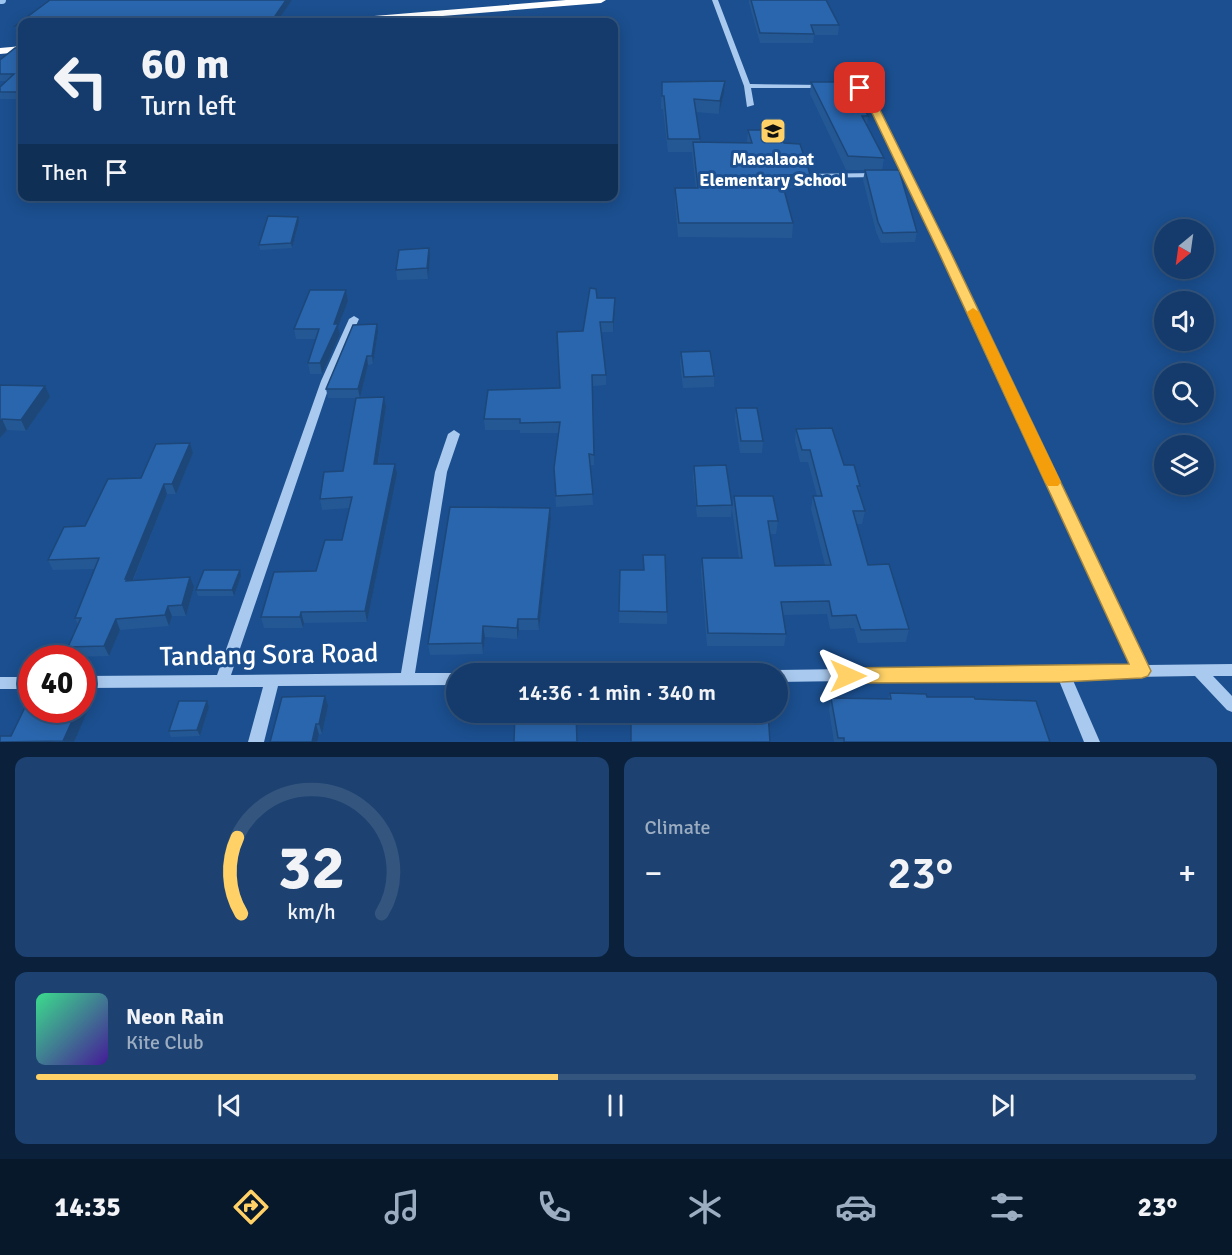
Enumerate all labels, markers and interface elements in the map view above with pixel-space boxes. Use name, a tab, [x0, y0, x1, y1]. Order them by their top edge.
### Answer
text: 60 m	[141, 39, 230, 90]
icon: left	[42, 42, 120, 120]
pin	[834, 62, 885, 113]
icon: arrive	[843, 71, 876, 104]
text: Turn left	[141, 90, 236, 123]
school or university icon: Macalaoat Elementary School	[758, 116, 788, 146]
place label: Macalaoat Elementary School	[699, 148, 847, 191]
icon: arrive	[100, 156, 133, 189]
text: Then	[42, 159, 88, 186]
north arrow	[1154, 219, 1214, 279]
map controls	[1154, 219, 1214, 495]
button: sound	[1154, 291, 1214, 351]
button: search	[1154, 363, 1214, 423]
button: layers	[1154, 435, 1214, 495]
street label: Tandang Sora Road	[159, 637, 379, 673]
position arrow	[816, 644, 880, 708]
speed limit sign: 40	[18, 645, 96, 723]
text: 14:36 · 1 min · 340 m	[518, 679, 716, 706]
text: Climate	[645, 815, 710, 840]
text: 32	[278, 829, 345, 906]
text: 23°	[887, 846, 953, 901]
text: −	[645, 853, 662, 894]
text: +	[1178, 853, 1196, 894]
text: km/h	[287, 899, 336, 925]
text: Neon Rain	[126, 1003, 224, 1030]
text: Kite Club	[126, 1030, 204, 1055]
icon: previous	[213, 1089, 246, 1122]
icon: pause	[599, 1089, 632, 1122]
icon: next	[986, 1089, 1019, 1122]
icon: directions	[230, 1186, 272, 1228]
icon: music	[381, 1186, 423, 1228]
icon: phone	[533, 1186, 575, 1228]
icon: climate	[684, 1186, 726, 1228]
icon: car	[835, 1186, 877, 1228]
icon: filters	[986, 1186, 1028, 1228]
text: 14:35	[55, 1191, 121, 1224]
text: 23°	[1137, 1191, 1177, 1224]

